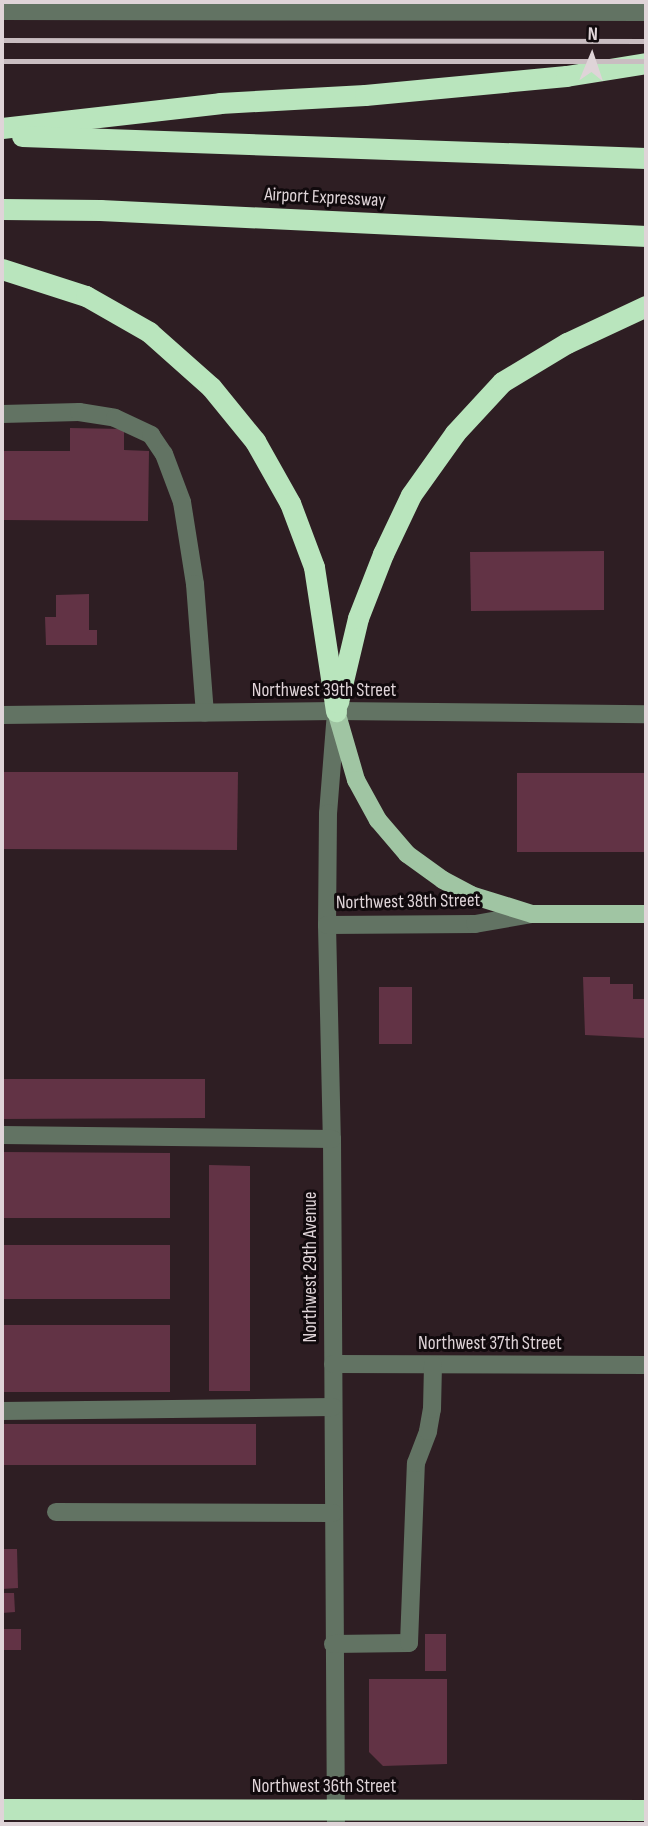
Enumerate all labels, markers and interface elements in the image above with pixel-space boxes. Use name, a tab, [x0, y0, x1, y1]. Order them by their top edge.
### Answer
north arrow	[557, 21, 627, 91]
text: N	[587, 23, 598, 46]
street label: Airport Expressway	[264, 183, 386, 213]
street label: Northwest 39th Street	[252, 680, 396, 702]
street label: Northwest 38th Street	[336, 889, 480, 915]
street label: Northwest 29th Avenue	[300, 1192, 322, 1342]
street label: Northwest 37th Street	[418, 1333, 562, 1355]
street label: Northwest 36th Street	[252, 1776, 396, 1798]

